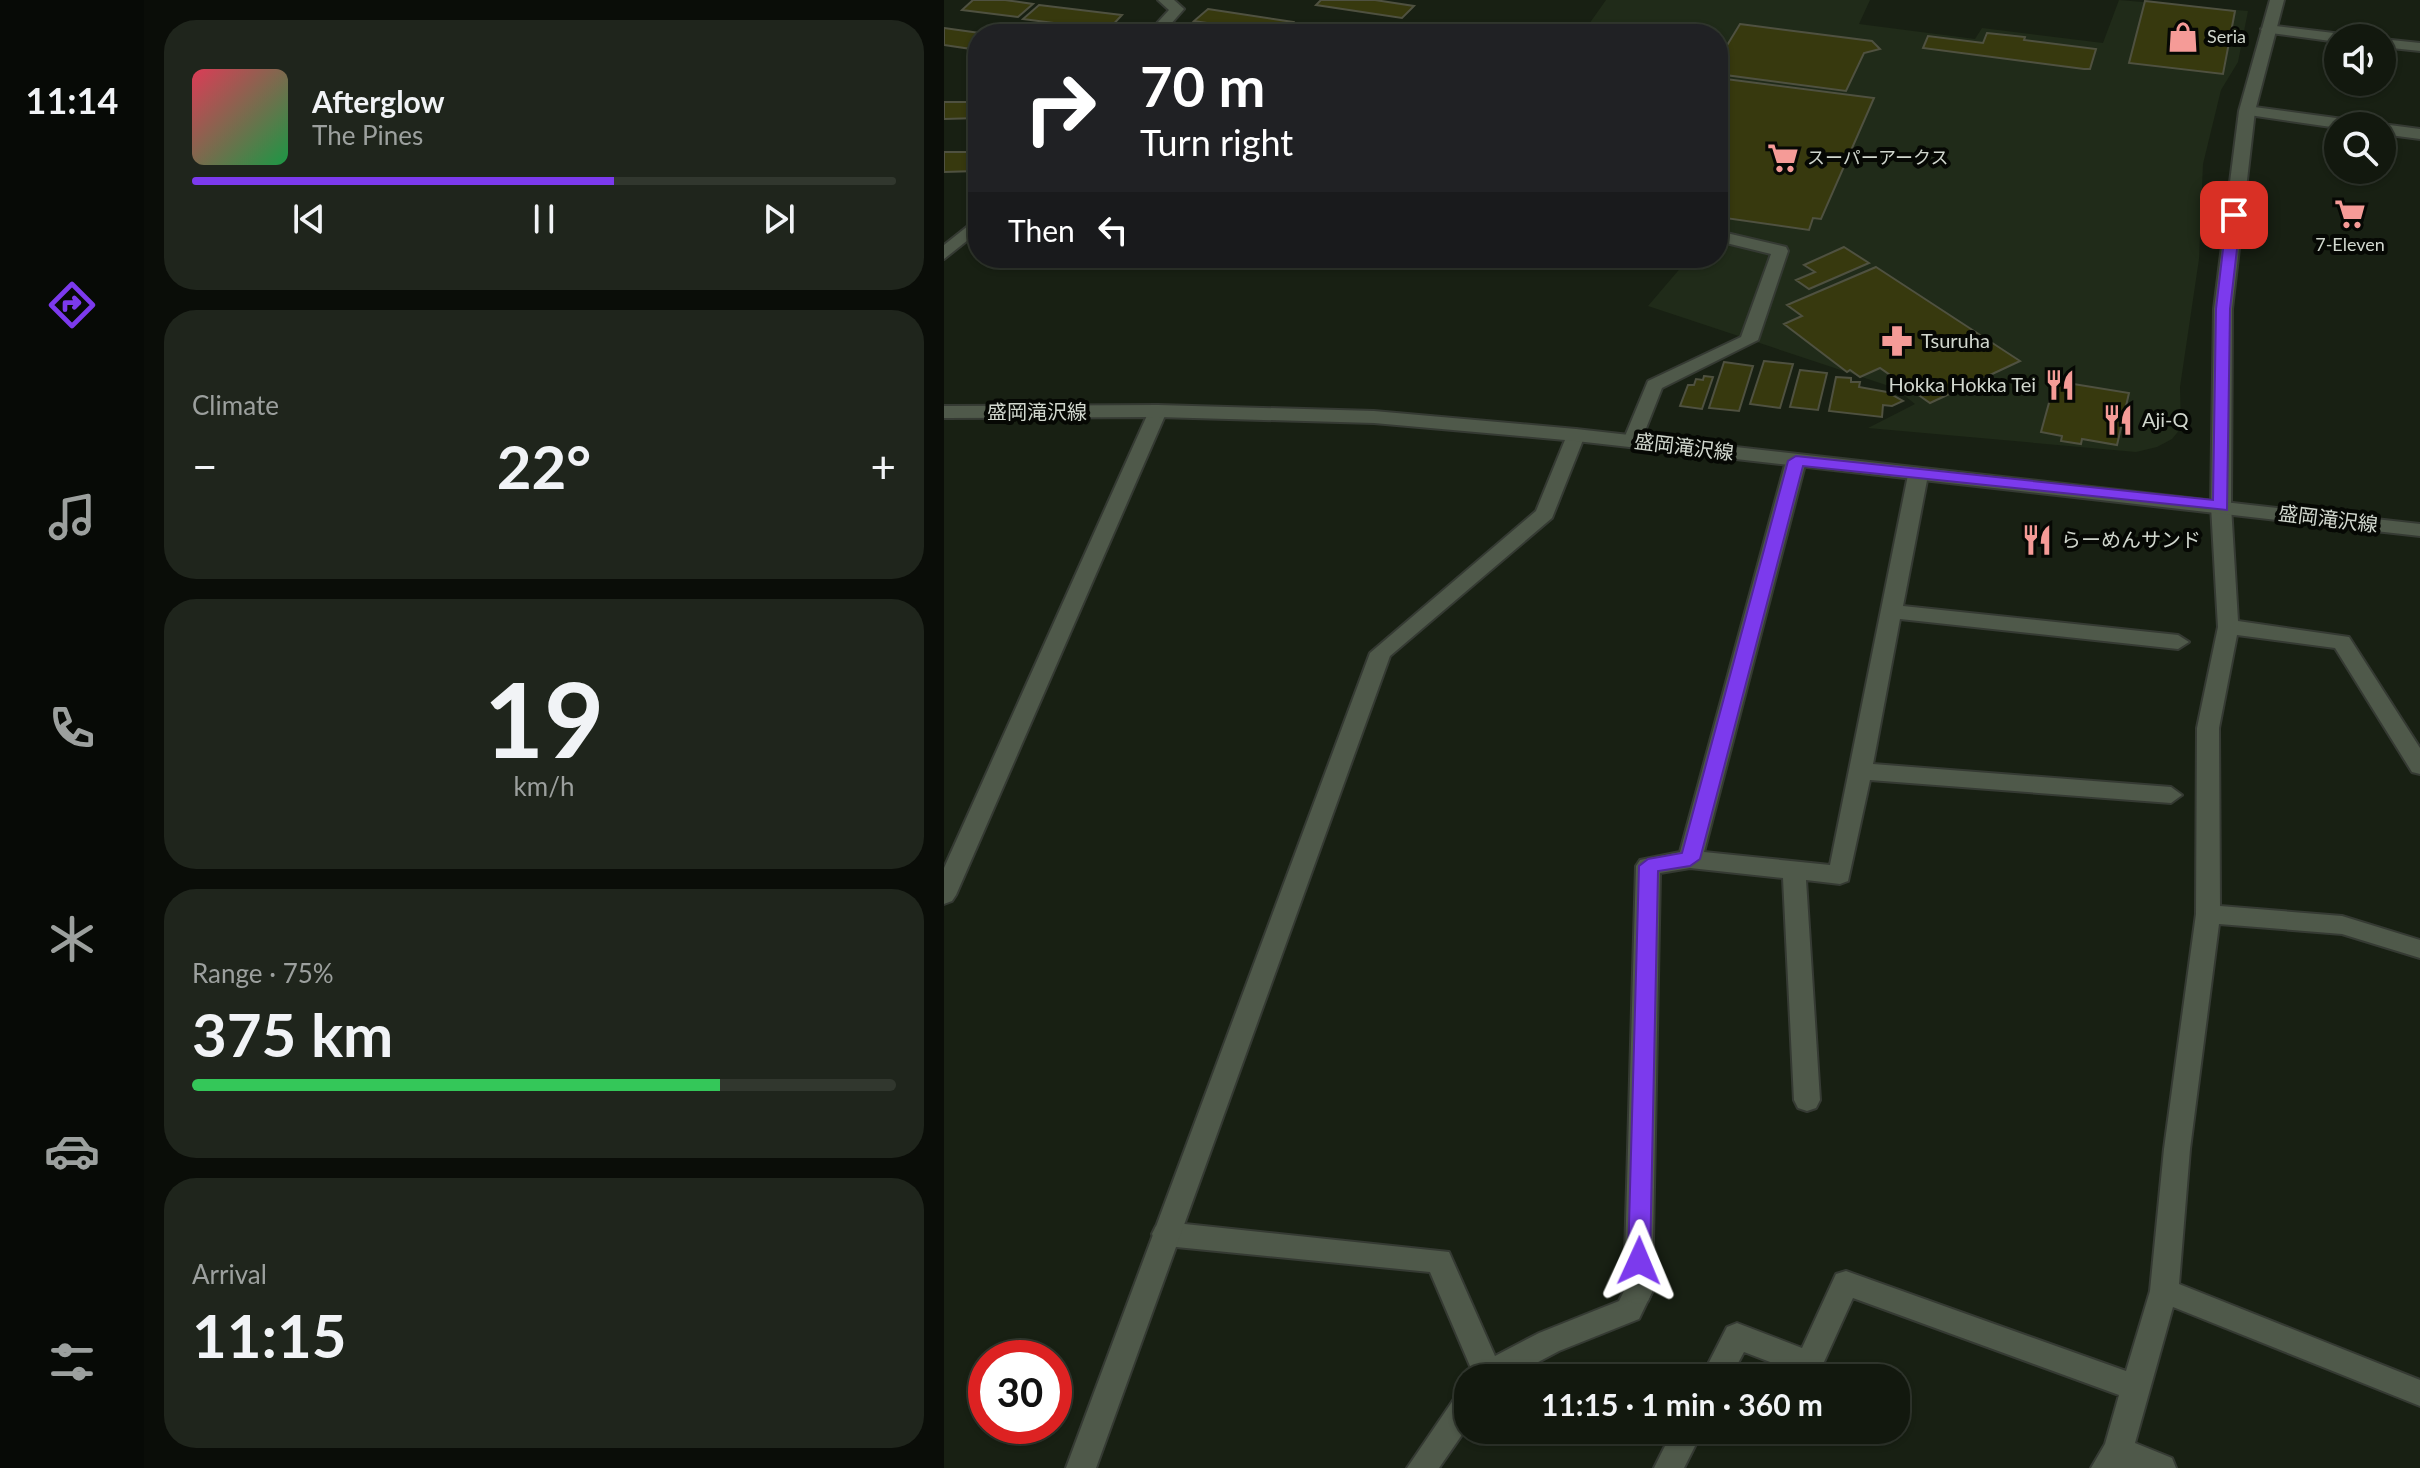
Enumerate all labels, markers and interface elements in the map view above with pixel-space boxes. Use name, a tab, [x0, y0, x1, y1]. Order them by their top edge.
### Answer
shop icon: Seria	[2166, 20, 2200, 54]
map controls	[2324, 24, 2396, 184]
button: sound	[2324, 24, 2396, 96]
place label: Seria	[2207, 25, 2246, 47]
text: 70 m	[1140, 52, 1265, 119]
icon: right	[1008, 56, 1112, 160]
text: 11:14	[26, 78, 118, 122]
text: Afterglow	[312, 83, 445, 119]
button: search	[2324, 112, 2396, 184]
text: The Pines	[312, 119, 423, 151]
text: Turn right	[1140, 120, 1293, 164]
supermarket icon: スーパーアークス	[1766, 141, 1800, 175]
place label: スーパーアークス	[1807, 146, 1948, 168]
pin	[2200, 181, 2268, 249]
icon: arrive	[2212, 193, 2256, 237]
icon: previous	[287, 197, 331, 241]
icon: pause	[522, 197, 566, 241]
icon: next	[757, 197, 801, 241]
supermarket icon: 7-Eleven	[2333, 197, 2367, 231]
icon: left	[1091, 208, 1135, 252]
text: Then	[1008, 212, 1075, 248]
place label: 7-Eleven	[2315, 233, 2385, 255]
icon: directions	[44, 277, 100, 333]
pharmacy icon: Tsuruha	[1880, 324, 1914, 358]
place label: Tsuruha	[1921, 328, 1990, 352]
restaurant icon: Hokka Hokka Tei	[2043, 368, 2077, 402]
place label: Hokka Hokka Tei	[1889, 372, 2036, 396]
text: Climate	[192, 389, 279, 421]
street label: 盛岡滝沢線	[987, 399, 1087, 423]
restaurant icon: Aji-Q	[2101, 403, 2135, 437]
place label: Aji-Q	[2142, 407, 2189, 431]
street label: 盛岡滝沢線	[1633, 428, 1735, 464]
text: 22°	[497, 430, 591, 502]
text: −	[192, 440, 218, 492]
text: +	[870, 440, 896, 492]
icon: music	[44, 489, 100, 545]
street label: 盛岡滝沢線	[2277, 500, 2379, 536]
restaurant icon: らーめんサンド	[2020, 523, 2054, 557]
place label: らーめんサンド	[2061, 527, 2201, 551]
text: 19	[484, 655, 604, 780]
icon: phone	[44, 700, 100, 756]
text: km/h	[514, 770, 574, 802]
icon: climate	[44, 911, 100, 967]
text: Range · 75%	[192, 957, 334, 989]
text: 375 km	[192, 998, 393, 1070]
icon: car	[44, 1123, 100, 1179]
position arrow	[1597, 1219, 1681, 1303]
text: Arrival	[192, 1258, 267, 1290]
text: 11:15	[192, 1299, 347, 1371]
icon: filters	[44, 1334, 100, 1390]
speed limit sign: 30	[968, 1340, 1072, 1444]
text: 11:15 · 1 min · 360 m	[1541, 1386, 1823, 1422]

